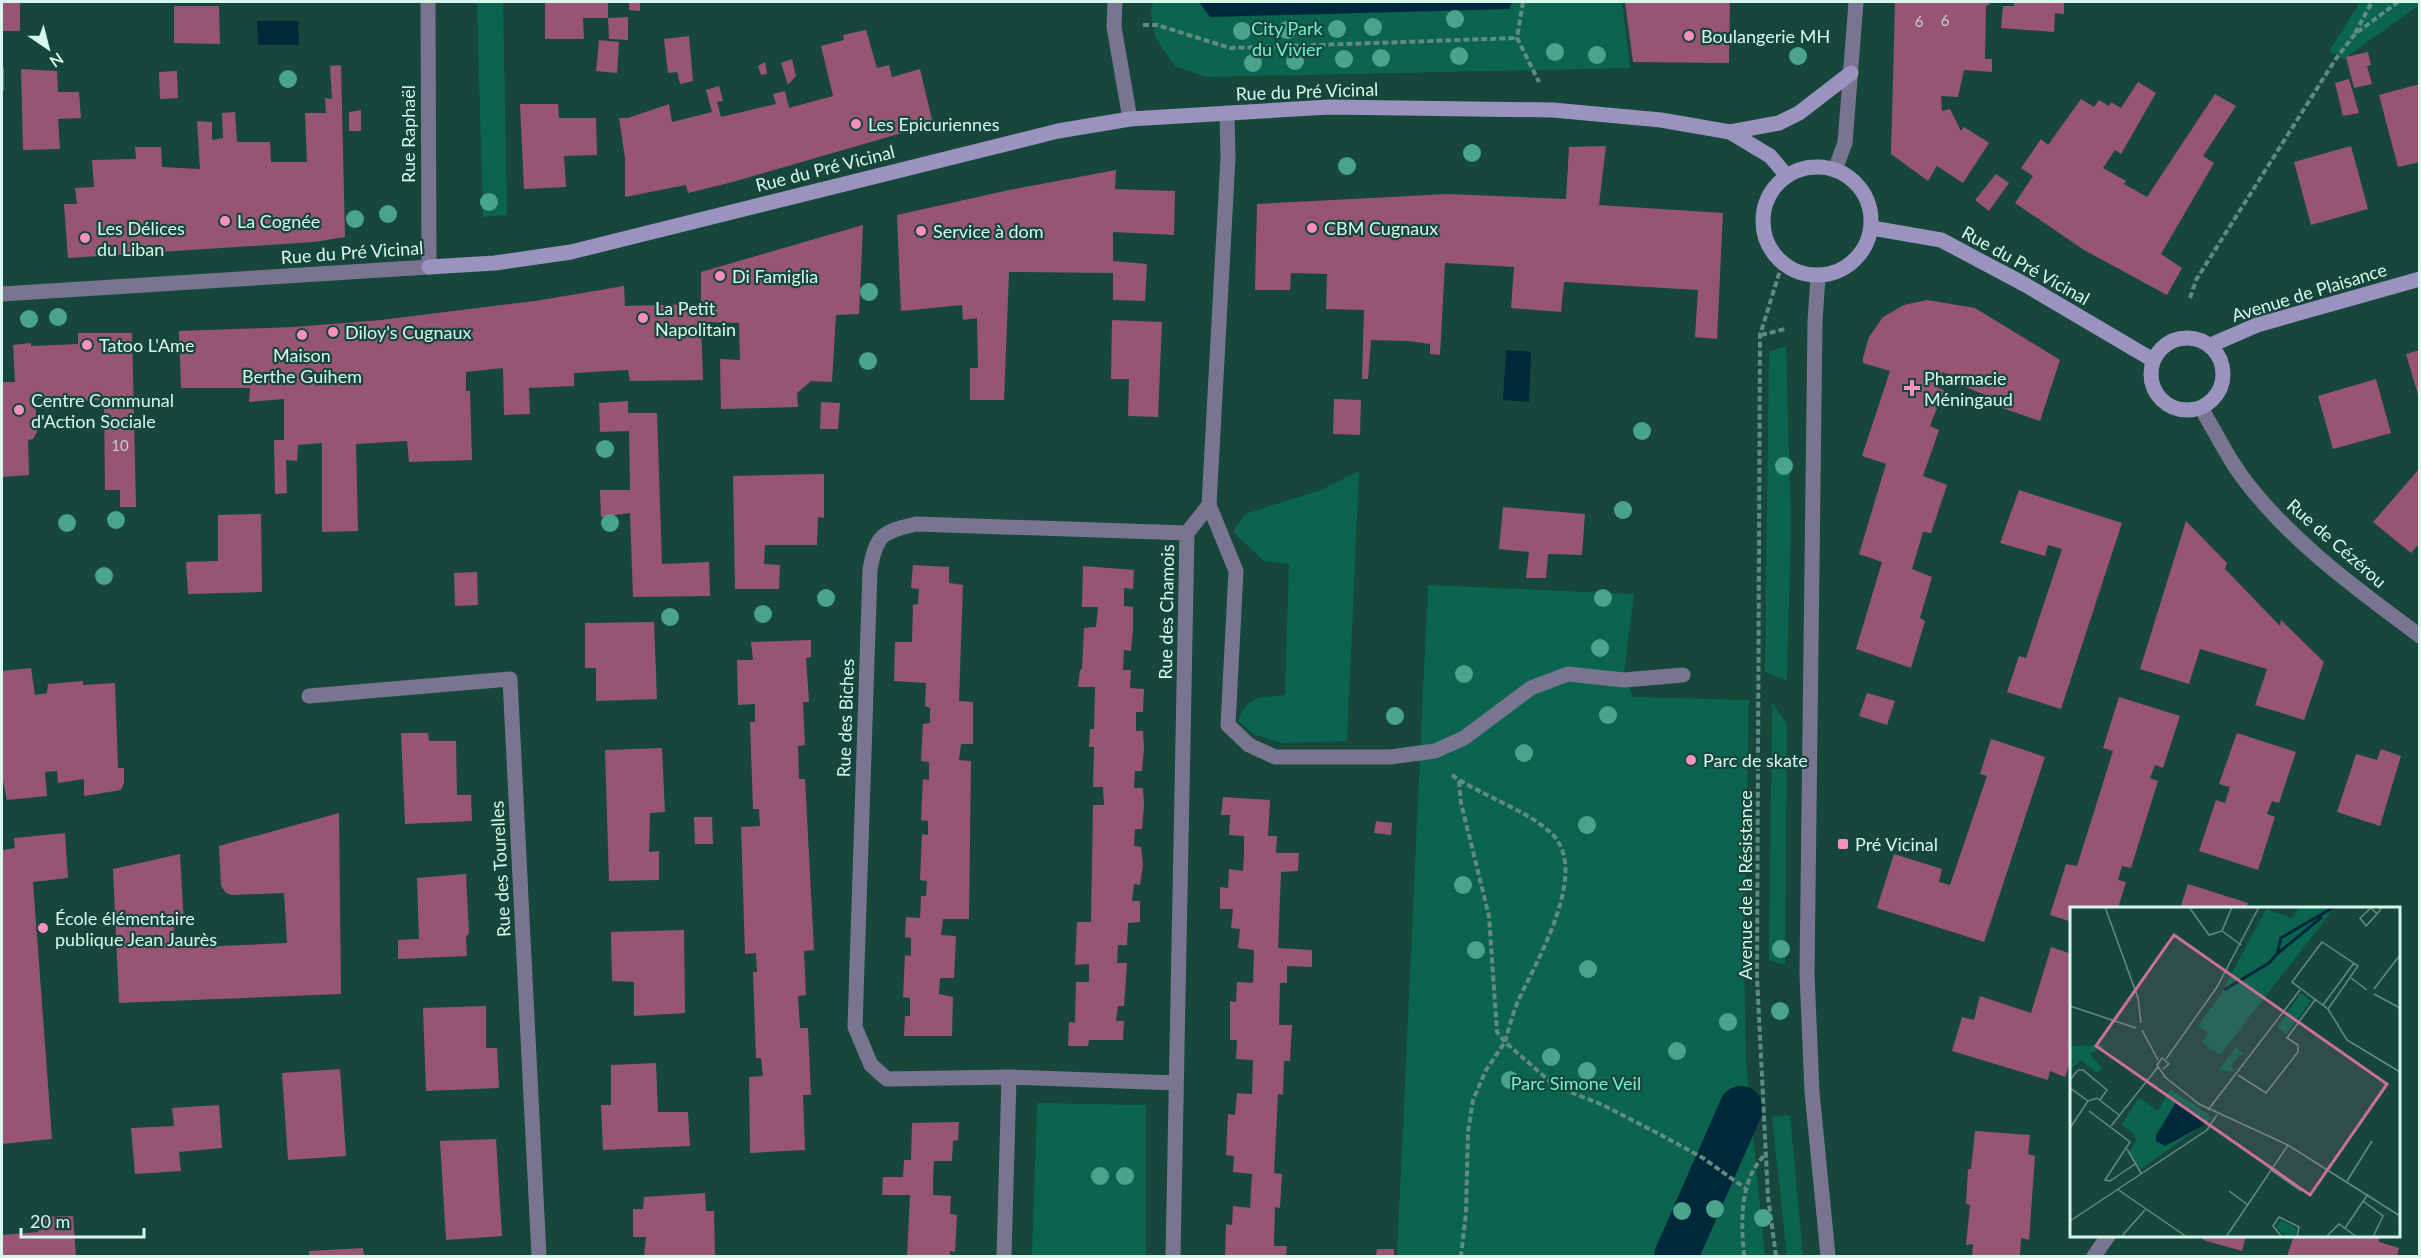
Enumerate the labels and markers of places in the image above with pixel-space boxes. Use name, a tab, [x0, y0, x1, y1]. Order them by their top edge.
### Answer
place label: Boulangerie MH	[1701, 25, 1830, 47]
marker: Boulangerie MH	[1682, 29, 1696, 43]
place label: Les Epicuriennes	[868, 113, 1000, 135]
marker: Les Epicuriennes	[849, 117, 863, 131]
place label: La Cognée	[237, 210, 320, 232]
marker: La Cognée	[218, 214, 232, 228]
place label: Les Délices du Liban	[97, 217, 185, 260]
place label: CBM Cugnaux	[1324, 217, 1438, 239]
place label: Service à dom	[933, 220, 1044, 242]
marker: CBM Cugnaux	[1305, 221, 1319, 235]
marker: Service à dom	[914, 224, 928, 238]
marker: Les Délices du Liban	[78, 231, 92, 245]
place label: Di Famiglia	[732, 265, 818, 287]
marker: Di Famiglia	[713, 269, 727, 283]
place label: La Petit Napolitain	[655, 297, 736, 340]
marker: La Petit Napolitain	[636, 311, 650, 325]
place label: Diloy's Cugnaux	[345, 321, 471, 343]
marker: Diloy's Cugnaux	[326, 325, 340, 339]
marker: Maison Berthe Guihem	[295, 328, 309, 342]
place label: Tatoo L'Ame	[99, 334, 194, 356]
marker: Tatoo L'Ame	[80, 338, 94, 352]
place label: Maison Berthe Guihem	[242, 344, 362, 387]
place label: Pharmacie Méningaud	[1924, 367, 2013, 410]
marker: Pharmacie Méningaud	[1905, 381, 1919, 395]
place label: Centre Communal d'Action Sociale	[31, 389, 174, 432]
marker: Centre Communal d'Action Sociale	[12, 403, 26, 417]
place label: Parc de skate	[1703, 749, 1808, 771]
marker: Parc de skate	[1684, 753, 1698, 767]
place label: Pré Vicinal	[1855, 833, 1938, 855]
marker: Pré Vicinal	[1836, 837, 1850, 851]
place label: École élémentaire publique Jean Jaurès	[55, 907, 217, 950]
marker: École élémentaire publique Jean Jaurès	[36, 921, 50, 935]

